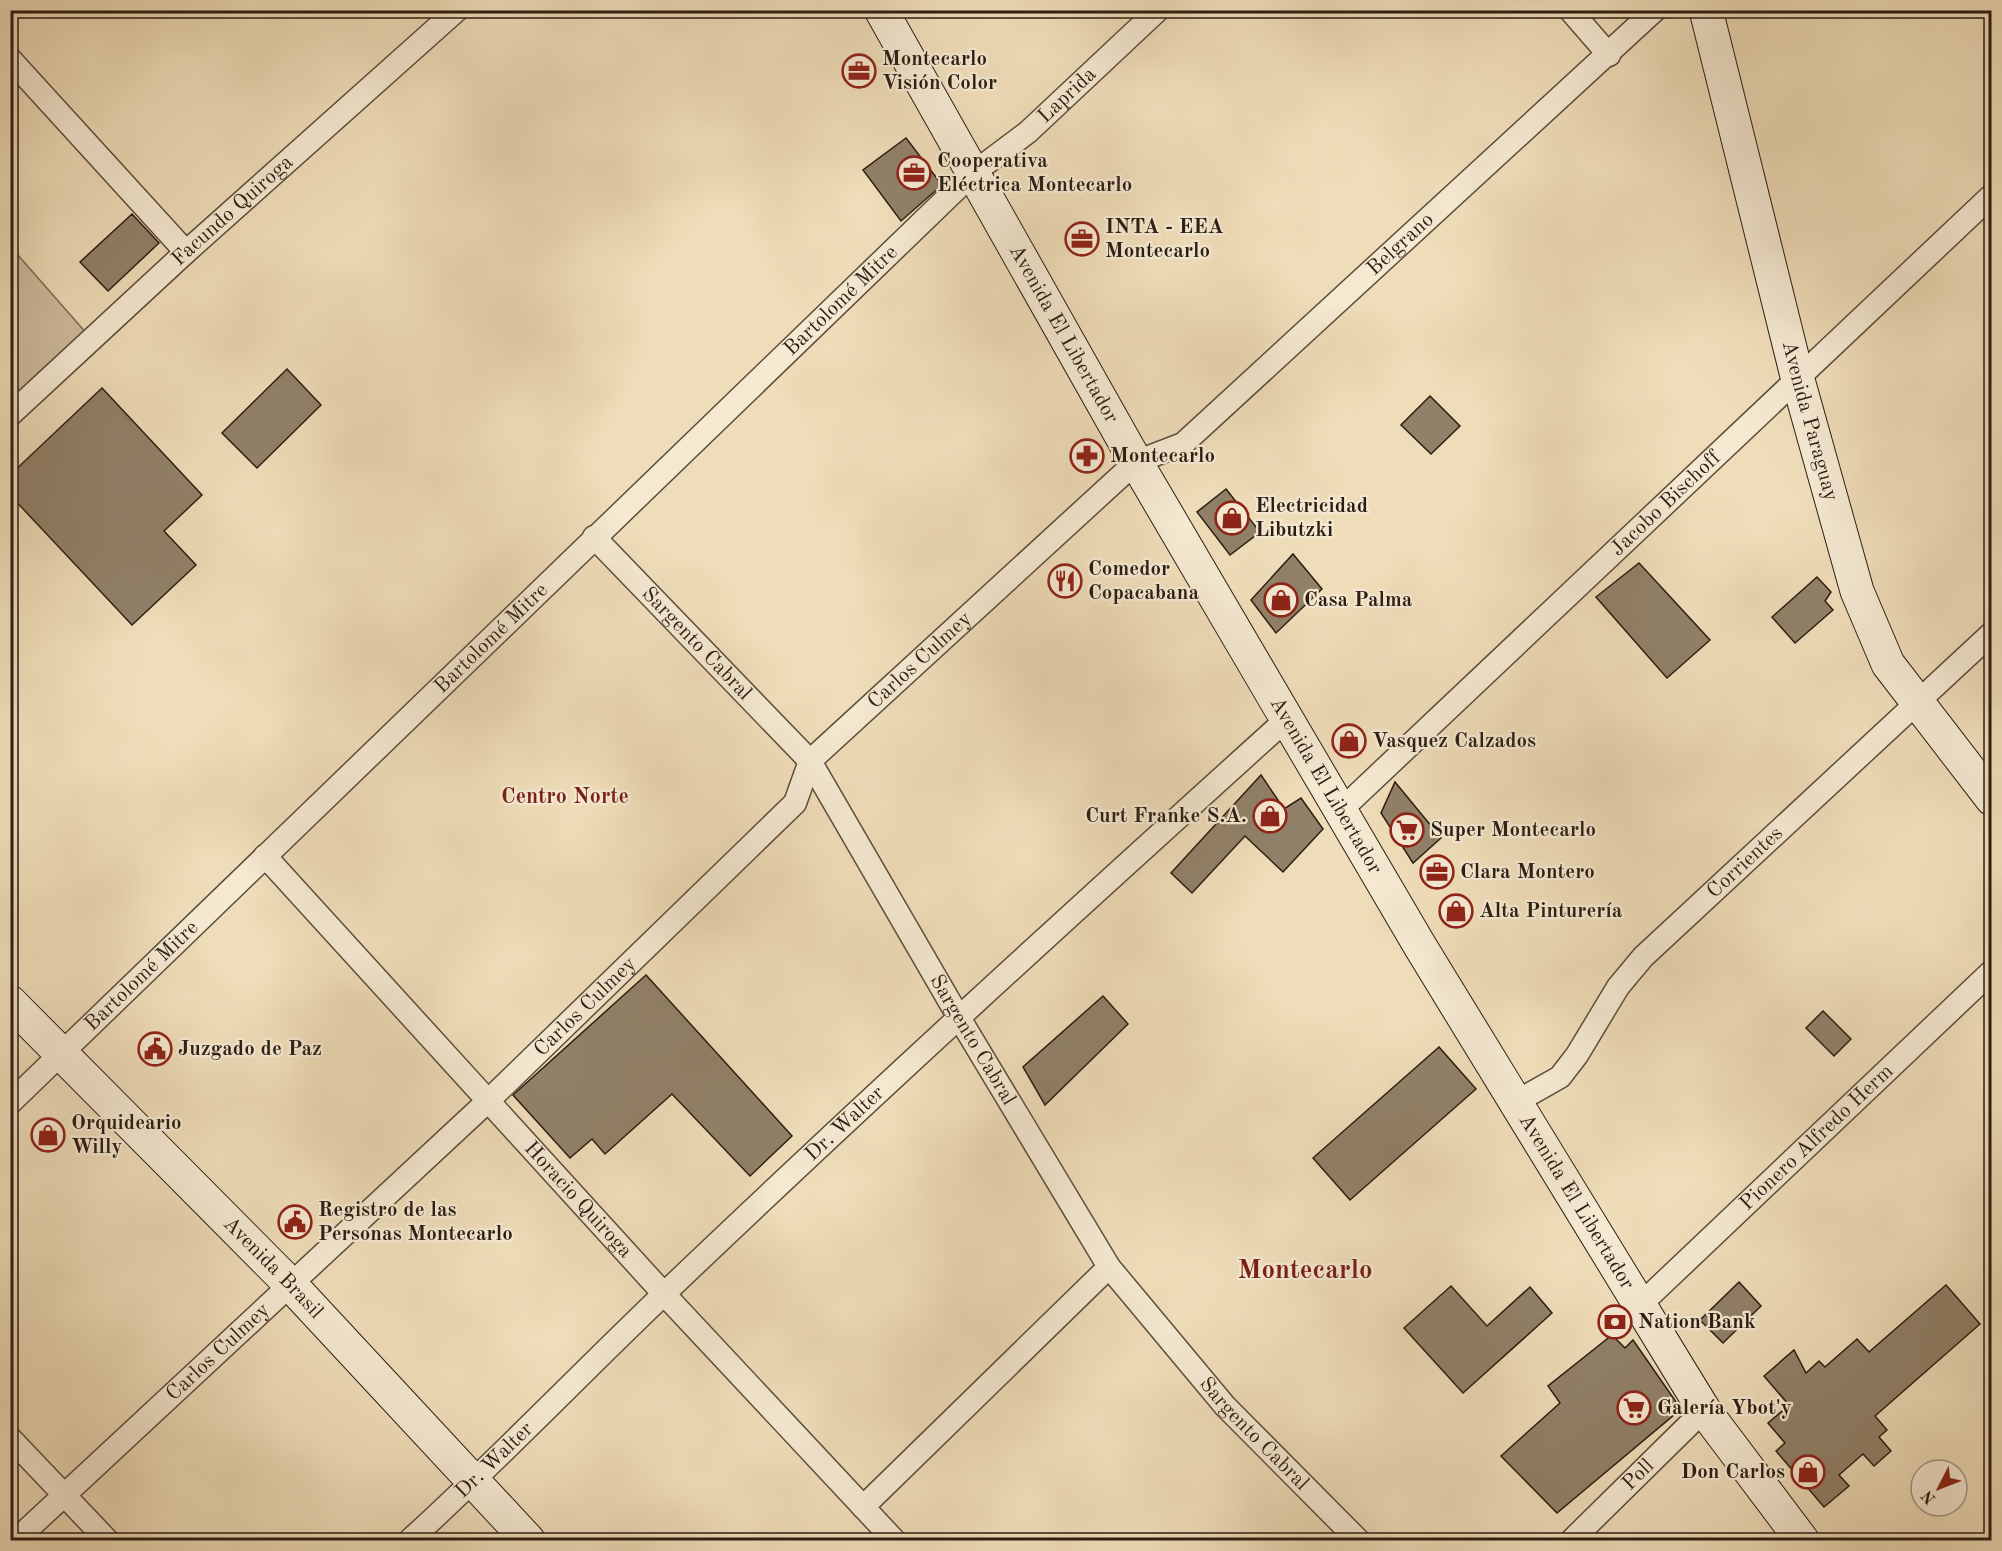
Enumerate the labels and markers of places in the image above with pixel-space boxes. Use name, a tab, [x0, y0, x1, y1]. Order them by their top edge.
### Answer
place label: Montecarlo Visión Color	[882, 49, 997, 94]
office icon: Montecarlo Visión Color	[841, 53, 877, 89]
place label: Cooperativa Eléctrica Montecarlo	[937, 151, 1132, 196]
office icon: Cooperativa Eléctrica Montecarlo	[896, 155, 932, 191]
place label: INTA - EEA Montecarlo	[1105, 217, 1224, 262]
office icon: INTA - EEA Montecarlo	[1064, 221, 1100, 257]
pharmacy icon: Montecarlo	[1069, 438, 1105, 474]
place label: Montecarlo	[1110, 446, 1215, 467]
place label: Electricidad Libutzki	[1255, 496, 1368, 541]
shop icon: Electricidad Libutzki	[1214, 500, 1250, 536]
place label: Comedor Copacabana	[1088, 559, 1199, 604]
restaurant icon: Comedor Copacabana	[1047, 563, 1083, 599]
shop icon: Casa Palma	[1263, 582, 1299, 618]
place label: Casa Palma	[1304, 590, 1413, 611]
shop icon: Vasquez Calzados	[1331, 723, 1367, 759]
place label: Vasquez Calzados	[1372, 731, 1536, 752]
shop icon: Curt Franke S.A.	[1252, 798, 1288, 834]
place label: Curt Franke S.A.	[1085, 806, 1247, 827]
supermarket icon: Super Montecarlo	[1389, 812, 1425, 848]
place label: Super Montecarlo	[1430, 820, 1596, 841]
office icon: Clara Montero	[1419, 854, 1455, 890]
place label: Clara Montero	[1460, 862, 1595, 883]
shop icon: Alta Pinturería	[1438, 893, 1474, 929]
place label: Alta Pinturería	[1479, 901, 1623, 922]
public building icon: Juzgado de Paz	[137, 1031, 173, 1067]
place label: Juzgado de Paz	[178, 1039, 322, 1060]
place label: Orquideario Willy	[71, 1113, 182, 1158]
shop icon: Orquideario Willy	[30, 1117, 66, 1153]
place label: Registro de las Personas Montecarlo	[318, 1200, 513, 1245]
public building icon: Registro de las Personas Montecarlo	[277, 1204, 313, 1240]
bank icon: Nation Bank	[1597, 1304, 1633, 1340]
place label: Nation Bank	[1638, 1312, 1756, 1333]
supermarket icon: Galería Ybot'y	[1616, 1390, 1652, 1426]
place label: Galería Ybot'y	[1657, 1398, 1792, 1419]
shop icon: Don Carlos	[1790, 1454, 1826, 1490]
place label: Don Carlos	[1681, 1462, 1785, 1483]

